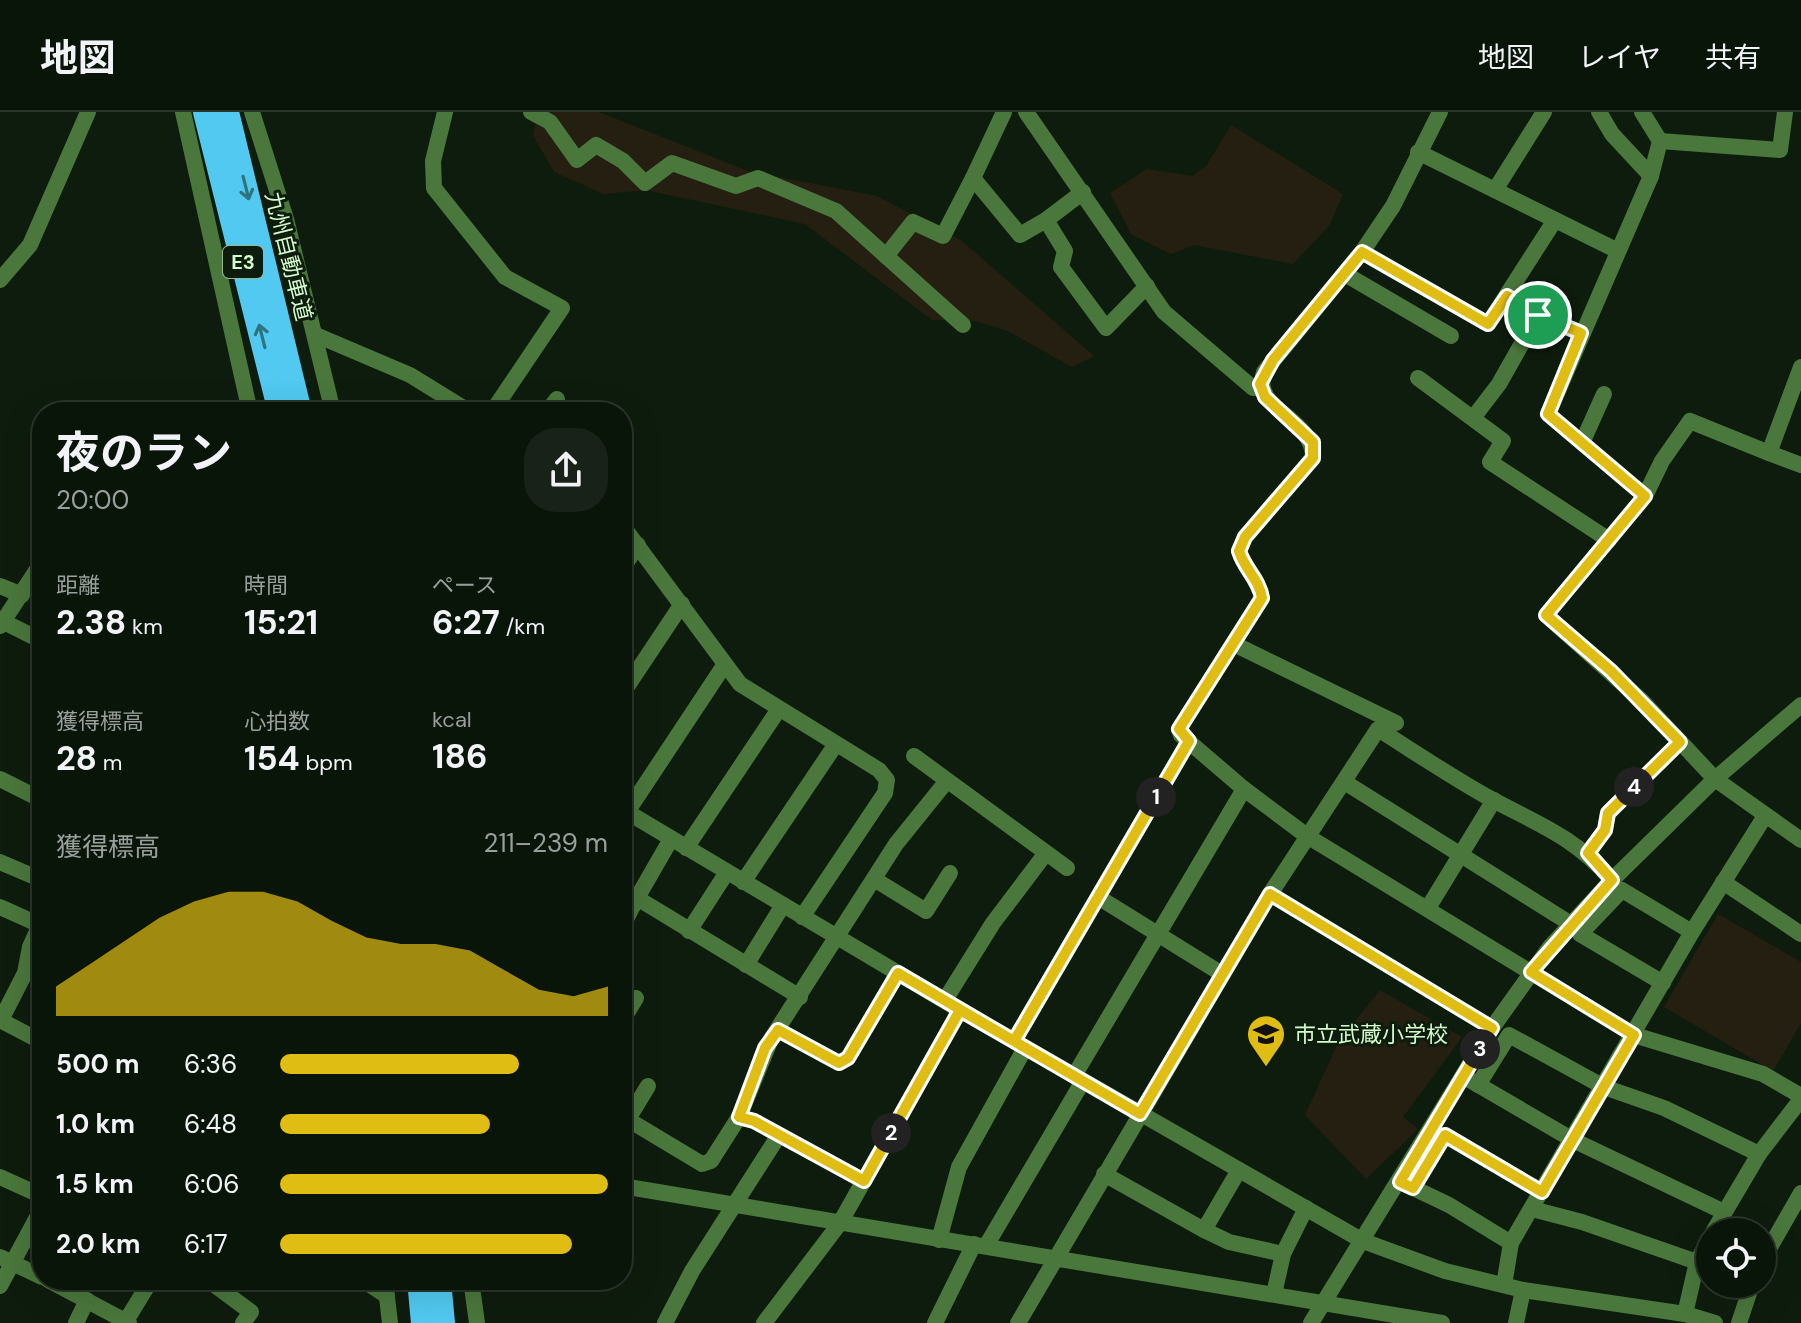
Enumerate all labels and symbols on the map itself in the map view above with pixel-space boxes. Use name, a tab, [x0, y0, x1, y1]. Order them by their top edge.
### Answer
one-way arrow	[239, 174, 254, 200]
street label: 九州自動車道	[258, 189, 319, 324]
road number: E3	[223, 246, 263, 278]
pin	[1504, 281, 1572, 349]
one-way arrow	[254, 324, 269, 350]
pin: 4	[1614, 767, 1654, 807]
pin: 1	[1136, 777, 1176, 817]
school or university icon: 市立武蔵小学校	[1245, 1013, 1287, 1068]
place label: 市立武蔵小学校	[1294, 1020, 1448, 1049]
pin: 3	[1460, 1029, 1500, 1069]
pin: 2	[871, 1113, 911, 1153]

